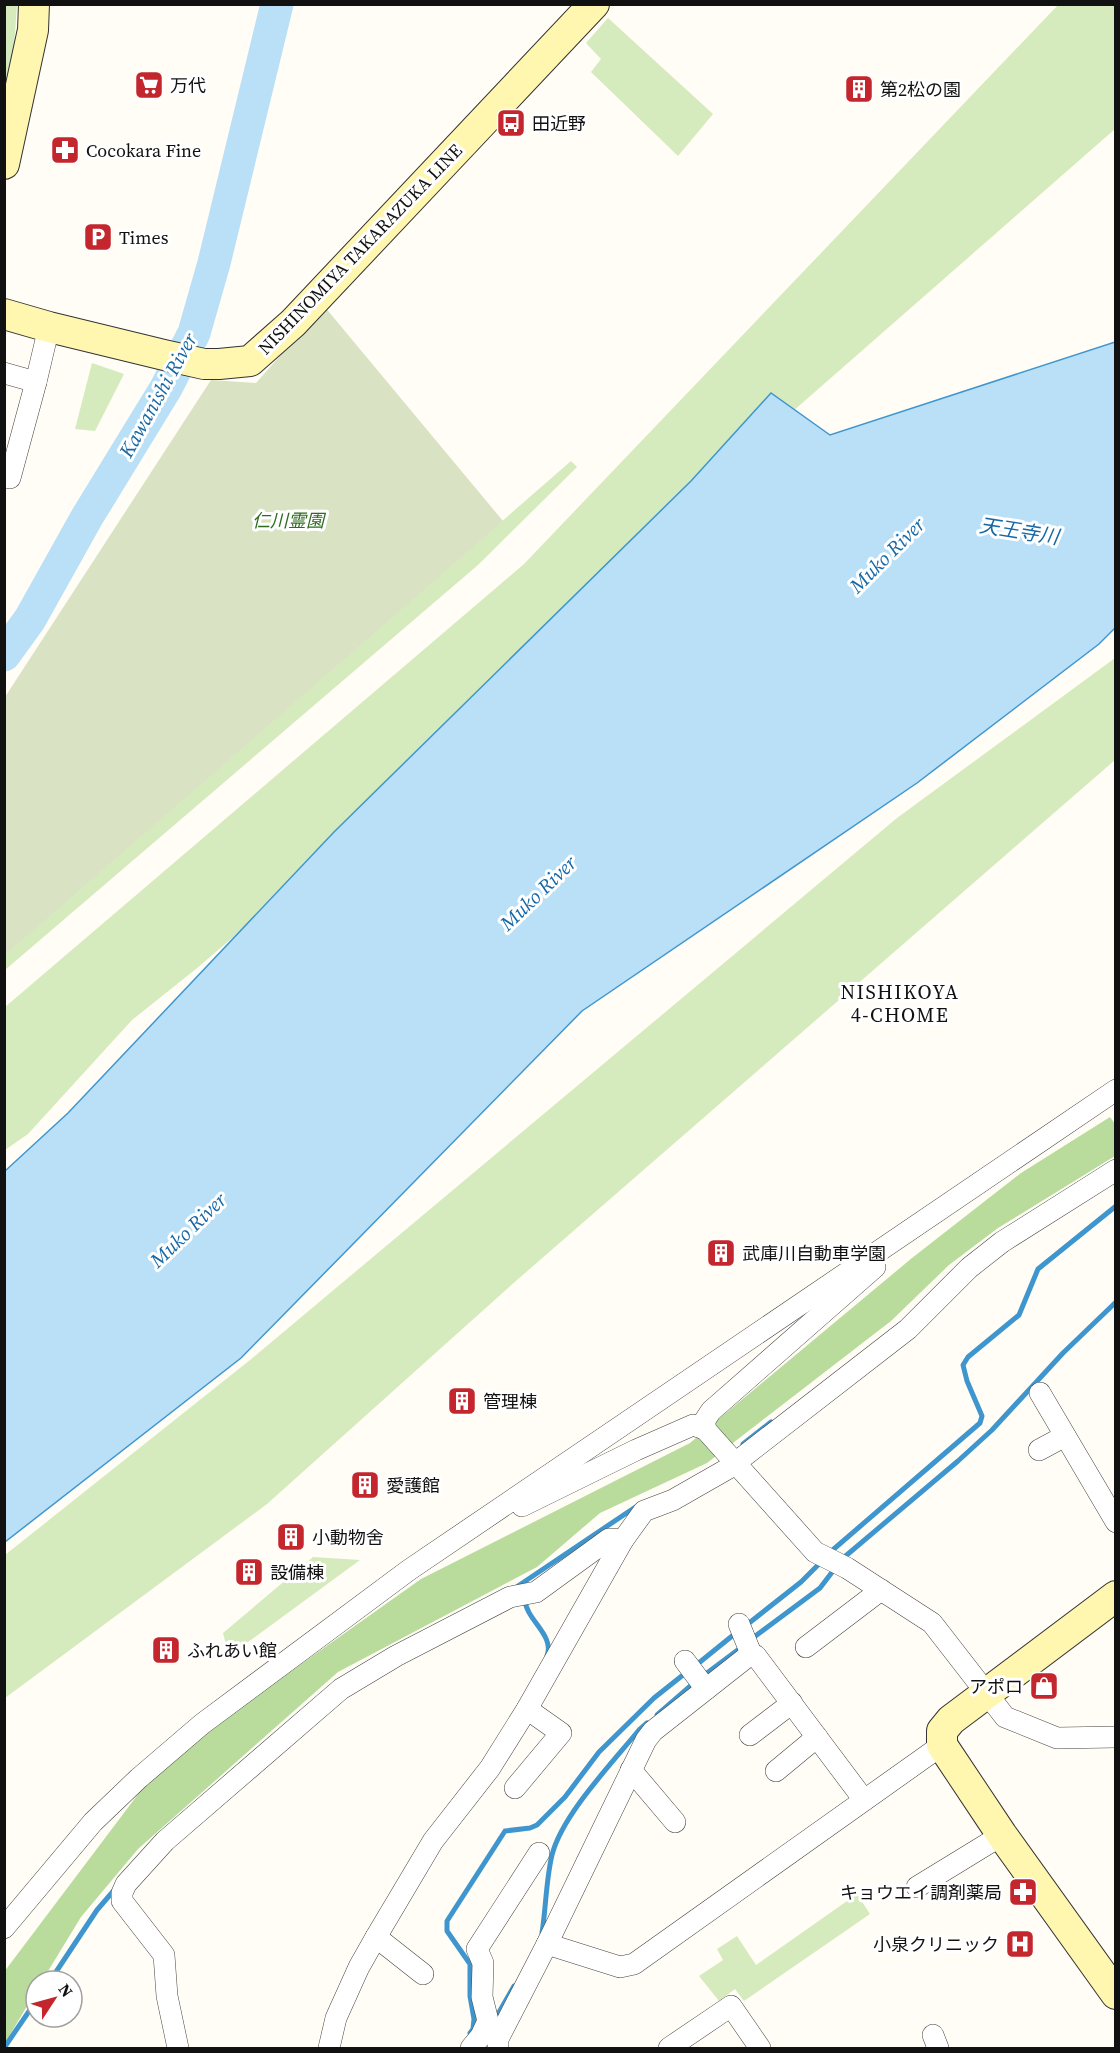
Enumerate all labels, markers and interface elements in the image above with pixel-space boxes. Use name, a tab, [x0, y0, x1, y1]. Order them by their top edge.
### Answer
supermarket icon: 万代	[133, 69, 165, 101]
place label: 万代	[170, 73, 206, 98]
building icon: 第2松の園	[843, 73, 875, 105]
place label: 第2松の園	[880, 77, 961, 102]
bus stop icon: 田近野	[495, 107, 527, 139]
place label: 田近野	[532, 111, 586, 136]
pharmacy icon: Cocokara Fine	[49, 134, 81, 166]
place label: Cocokara Fine	[86, 138, 201, 163]
street label: NISHINOMIYA TAKARAZUKA LINE	[252, 138, 468, 360]
parking icon: Times	[82, 221, 114, 253]
place label: Times	[119, 225, 169, 250]
water label: Kawanishi River	[112, 327, 204, 463]
park label: 仁川霊園	[252, 508, 327, 533]
water label: Muko River	[842, 510, 932, 600]
water label: 天王寺川	[977, 511, 1063, 551]
water label: Muko River	[493, 849, 583, 937]
district label: NISHIKOYA 4-CHOME	[841, 978, 959, 1029]
water label: Muko River	[143, 1186, 233, 1274]
building icon: 武庫川自動車学園	[705, 1237, 737, 1269]
place label: 武庫川自動車学園	[742, 1241, 886, 1266]
building icon: 管理棟	[446, 1385, 478, 1417]
place label: 管理棟	[483, 1389, 537, 1414]
building icon: 愛護館	[349, 1469, 381, 1501]
place label: 愛護館	[386, 1473, 440, 1498]
building icon: 小動物舍	[275, 1521, 307, 1553]
place label: 小動物舍	[312, 1525, 384, 1550]
building icon: 設備棟	[233, 1556, 265, 1588]
place label: 設備棟	[270, 1560, 324, 1585]
building icon: ふれあい館	[150, 1634, 182, 1666]
place label: ふれあい館	[187, 1638, 277, 1663]
shop icon: アポロ	[1028, 1670, 1060, 1702]
place label: アポロ	[969, 1674, 1023, 1699]
pharmacy icon: キョウエイ調剤薬局	[1007, 1876, 1039, 1908]
place label: キョウエイ調剤薬局	[840, 1880, 1002, 1905]
hospital icon: 小泉クリニック	[1004, 1928, 1036, 1960]
place label: 小泉クリニック	[873, 1932, 999, 1957]
north arrow	[24, 1969, 84, 2029]
text: N	[54, 1979, 79, 2002]

